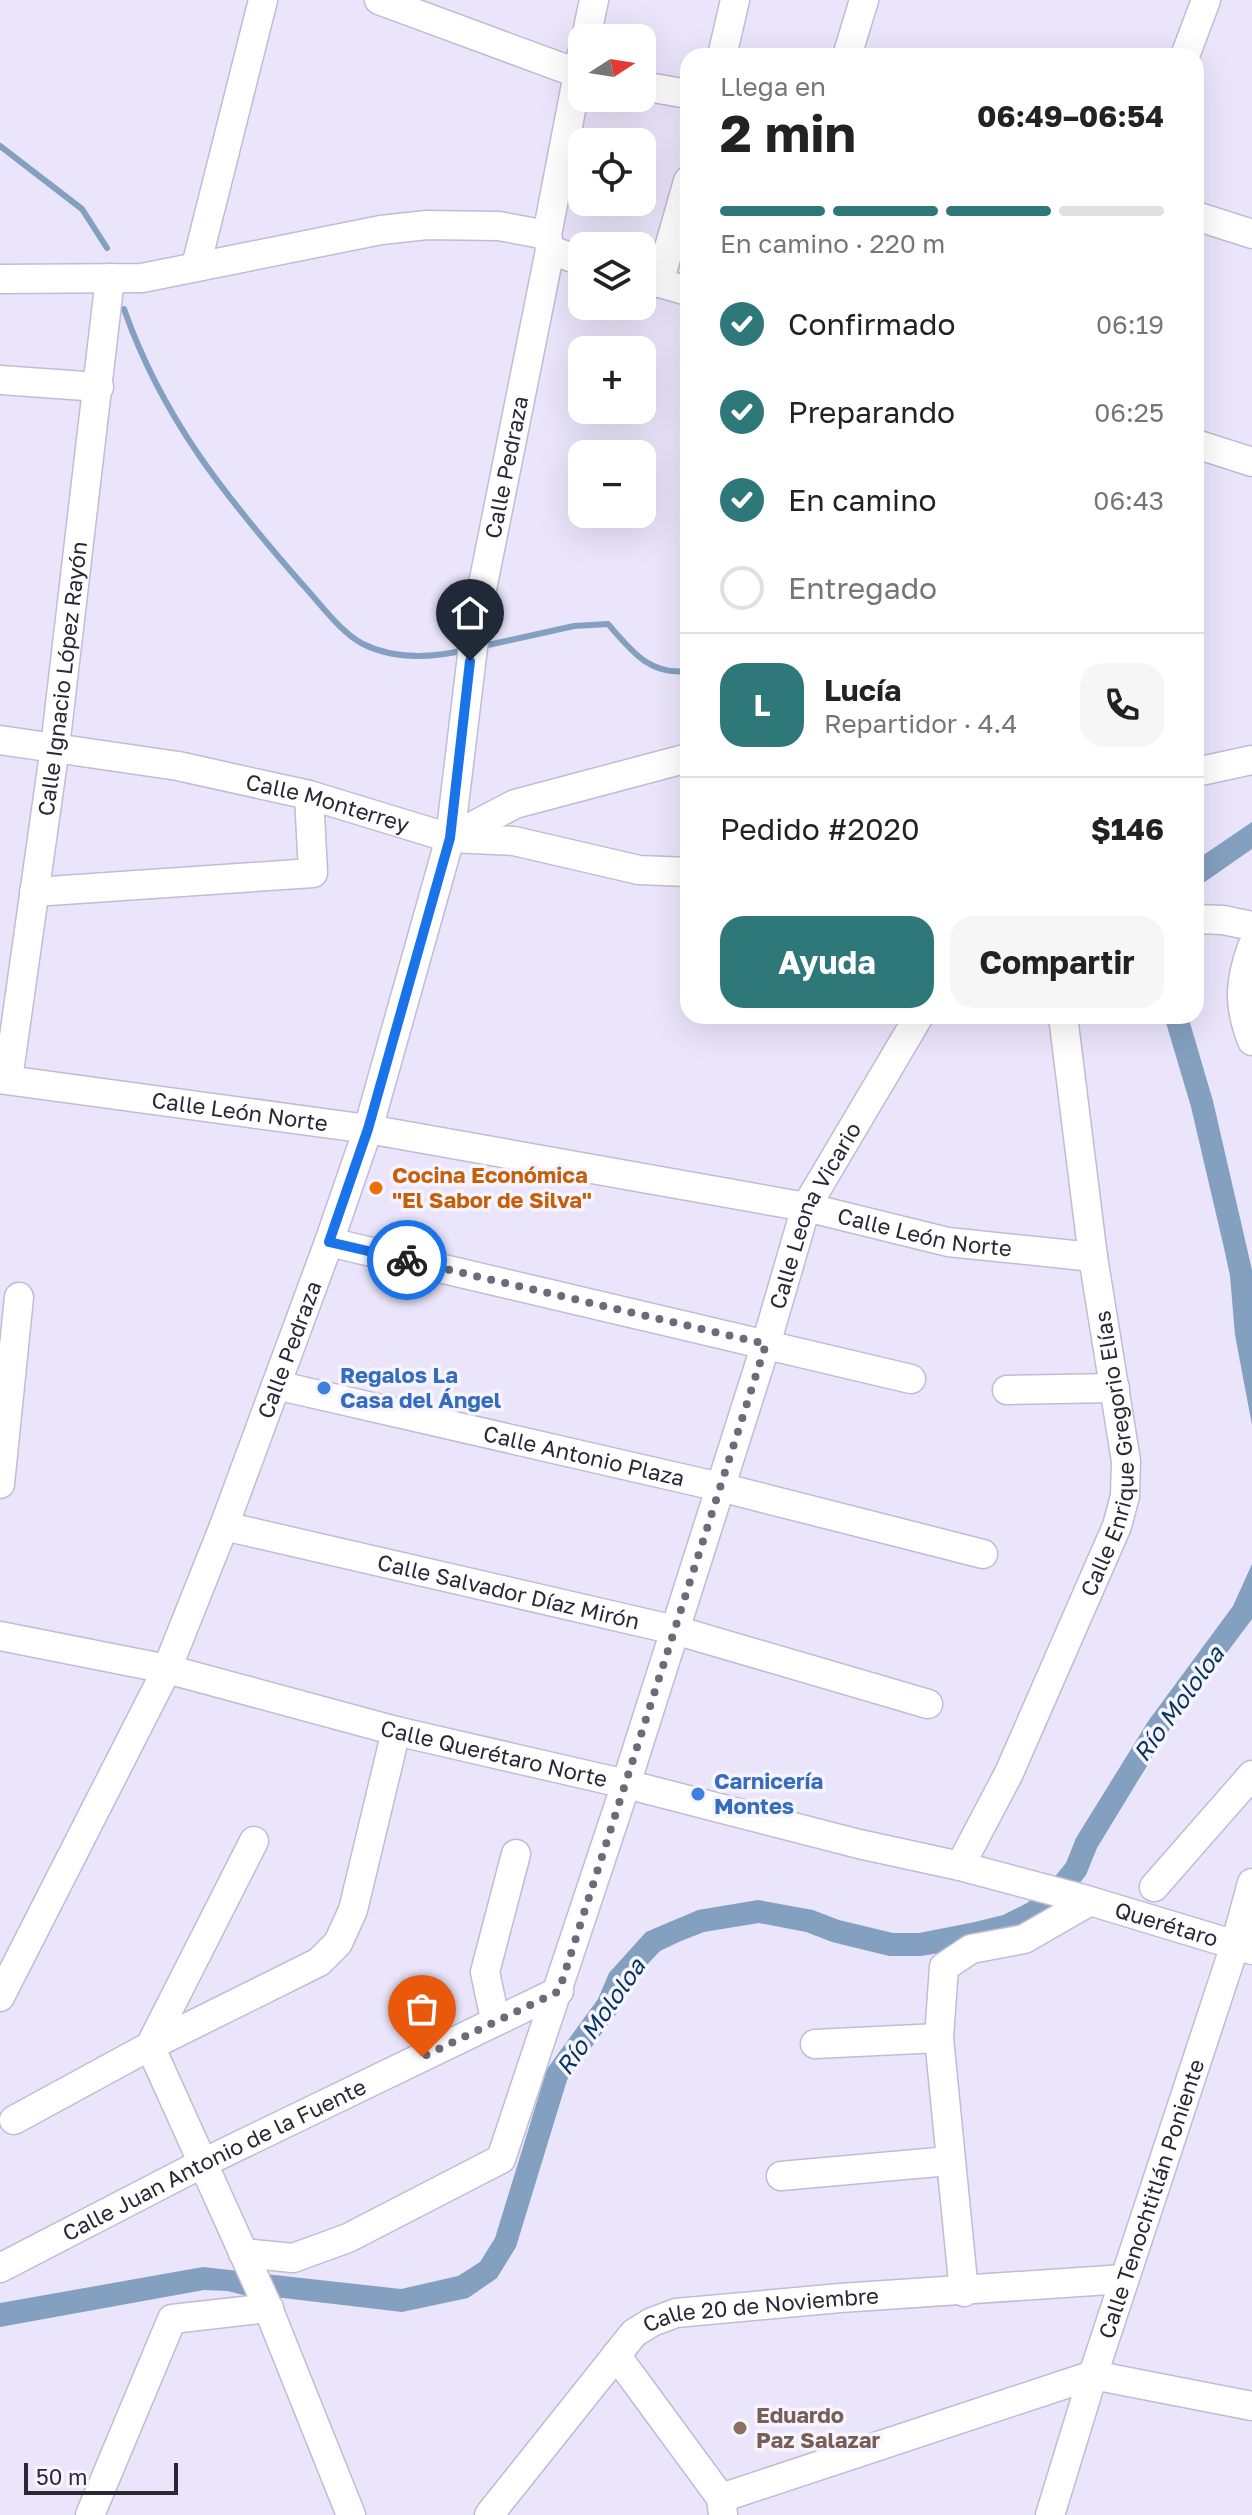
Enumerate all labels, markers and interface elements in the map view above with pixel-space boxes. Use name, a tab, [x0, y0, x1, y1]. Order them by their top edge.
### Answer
north arrow	[568, 24, 656, 112]
map controls	[568, 24, 656, 528]
text: Llega en	[720, 71, 826, 102]
text: 06:49–06:54	[977, 98, 1164, 134]
text: 2 min	[720, 101, 856, 163]
button: locate	[568, 128, 656, 216]
text: En camino · 220 m	[720, 228, 945, 259]
button: layers	[568, 232, 656, 320]
icon: check	[720, 302, 764, 346]
text: Confirmado	[788, 306, 956, 342]
text: 06:19	[1096, 309, 1164, 340]
button: +	[568, 336, 656, 424]
icon: check	[720, 390, 764, 434]
street label: Calle Pedraza	[478, 394, 533, 541]
text: Preparando	[788, 394, 955, 430]
text: 06:25	[1094, 397, 1164, 428]
button: −	[568, 440, 656, 528]
icon: check	[720, 478, 764, 522]
text: En camino	[788, 482, 937, 518]
text: 06:43	[1093, 485, 1164, 516]
street label: Calle Ignacio López Rayón	[31, 540, 92, 818]
text: Entregado	[788, 570, 937, 606]
pin	[436, 579, 504, 661]
icon: home	[448, 591, 492, 635]
button: phone	[1080, 663, 1164, 747]
text: Lucía	[824, 672, 902, 708]
text: L	[753, 687, 771, 723]
text: Repartidor · 4.4	[824, 708, 1017, 739]
street label: Calle Monterrey	[244, 767, 413, 838]
text: Pedido #2020	[720, 811, 920, 847]
text: $146	[1091, 811, 1164, 847]
button: Ayuda	[720, 916, 934, 1008]
button: Compartir	[950, 916, 1164, 1008]
street label: Calle León Norte	[150, 1086, 330, 1136]
street label: Calle Leona Vicario	[763, 1117, 866, 1312]
place label: Cocina Económica "El Sabor de Silva"	[392, 1161, 592, 1213]
marker: Cocina Económica "El Sabor de Silva"	[367, 1179, 385, 1197]
street label: Calle León Norte	[835, 1201, 1013, 1262]
courier	[367, 1220, 447, 1300]
icon: bike	[385, 1238, 429, 1282]
street label: Calle Pedraza	[251, 1277, 326, 1422]
street label: Calle Enrique Gregorio Elías	[1074, 1309, 1139, 1600]
place label: Regalos La Casa del Ángel	[340, 1361, 501, 1413]
marker: Regalos La Casa del Ángel	[315, 1379, 333, 1397]
street label: Calle Antonio Plaza	[481, 1419, 687, 1491]
street label: Calle Salvador Díaz Mirón	[375, 1548, 642, 1634]
water label: Río Mololoa	[1126, 1639, 1230, 1766]
street label: Calle Querétaro Norte	[378, 1713, 610, 1792]
place label: Carnicería Montes	[714, 1767, 823, 1819]
marker: Carnicería Montes	[689, 1785, 707, 1803]
street label: Querétaro	[1112, 1895, 1221, 1952]
water label: Río Mololoa	[549, 1951, 651, 2080]
pin	[388, 1975, 456, 2057]
icon: bag	[400, 1987, 444, 2031]
street label: Calle Tenochtitlán Poniente	[1092, 2055, 1209, 2342]
street label: Calle Juan Antonio de la Fuente	[58, 2072, 370, 2246]
street label: Calle 20 de Noviembre	[637, 2281, 880, 2338]
place label: Eduardo Paz Salazar	[756, 2401, 881, 2453]
marker: Eduardo Paz Salazar	[731, 2419, 749, 2437]
scale bar	[24, 2459, 178, 2495]
text: 50 m	[36, 2463, 87, 2490]

